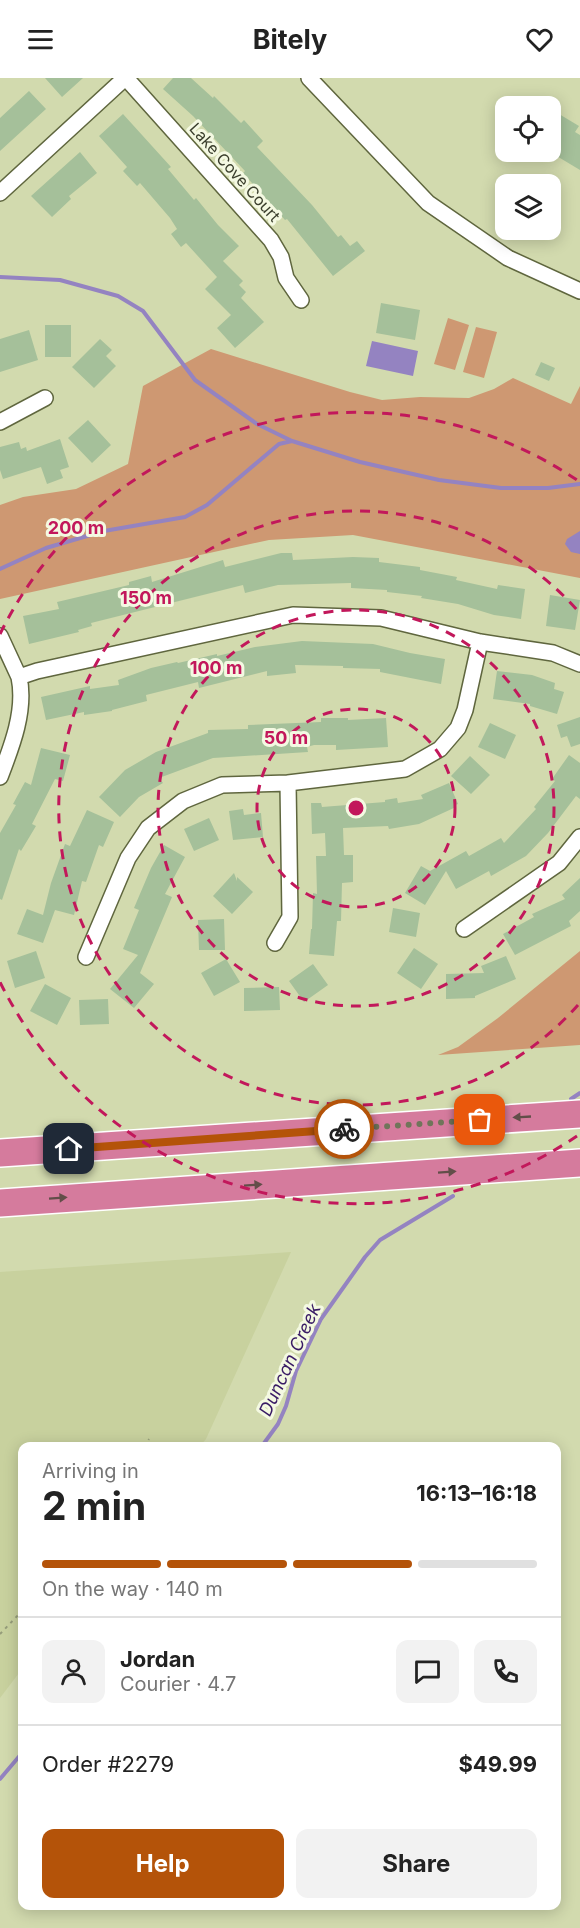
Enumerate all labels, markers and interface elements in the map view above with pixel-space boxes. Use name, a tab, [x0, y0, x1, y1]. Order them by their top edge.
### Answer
icon: menu	[24, 23, 57, 56]
text: Bitely	[253, 23, 327, 56]
icon: heart	[523, 23, 556, 56]
map controls	[495, 96, 561, 240]
button: locate	[495, 96, 561, 162]
street label: Lake Cove Court	[185, 118, 285, 226]
button: layers	[495, 174, 561, 240]
text: 200 m	[48, 517, 104, 538]
text: 150 m	[120, 587, 172, 608]
text: 100 m	[190, 657, 242, 678]
text: 50 m	[264, 727, 308, 748]
centre of rings	[346, 798, 366, 818]
pin	[454, 1094, 505, 1145]
courier	[314, 1099, 374, 1159]
icon: bag	[463, 1103, 496, 1136]
icon: bike	[328, 1113, 361, 1146]
one-way arrow	[512, 1113, 531, 1122]
pin	[43, 1123, 94, 1174]
icon: home	[52, 1132, 85, 1165]
one-way arrow	[438, 1167, 457, 1177]
one-way arrow	[243, 1180, 262, 1189]
one-way arrow	[49, 1194, 68, 1203]
water label: Duncan Creek	[254, 1299, 325, 1419]
text: Arriving in	[42, 1459, 139, 1483]
text: 16:13–16:18	[416, 1480, 537, 1506]
text: 2 min	[42, 1482, 146, 1529]
text: On the way · 140 m	[42, 1577, 223, 1601]
button: person	[42, 1640, 105, 1703]
button: chat	[396, 1640, 459, 1703]
button: phone	[474, 1640, 537, 1703]
text: Jordan	[120, 1646, 195, 1672]
text: Courier · 4.7	[120, 1672, 236, 1696]
text: Order #2279	[42, 1751, 174, 1777]
text: $49.99	[458, 1751, 537, 1777]
button: Help	[42, 1829, 284, 1898]
button: Share	[296, 1829, 537, 1898]

